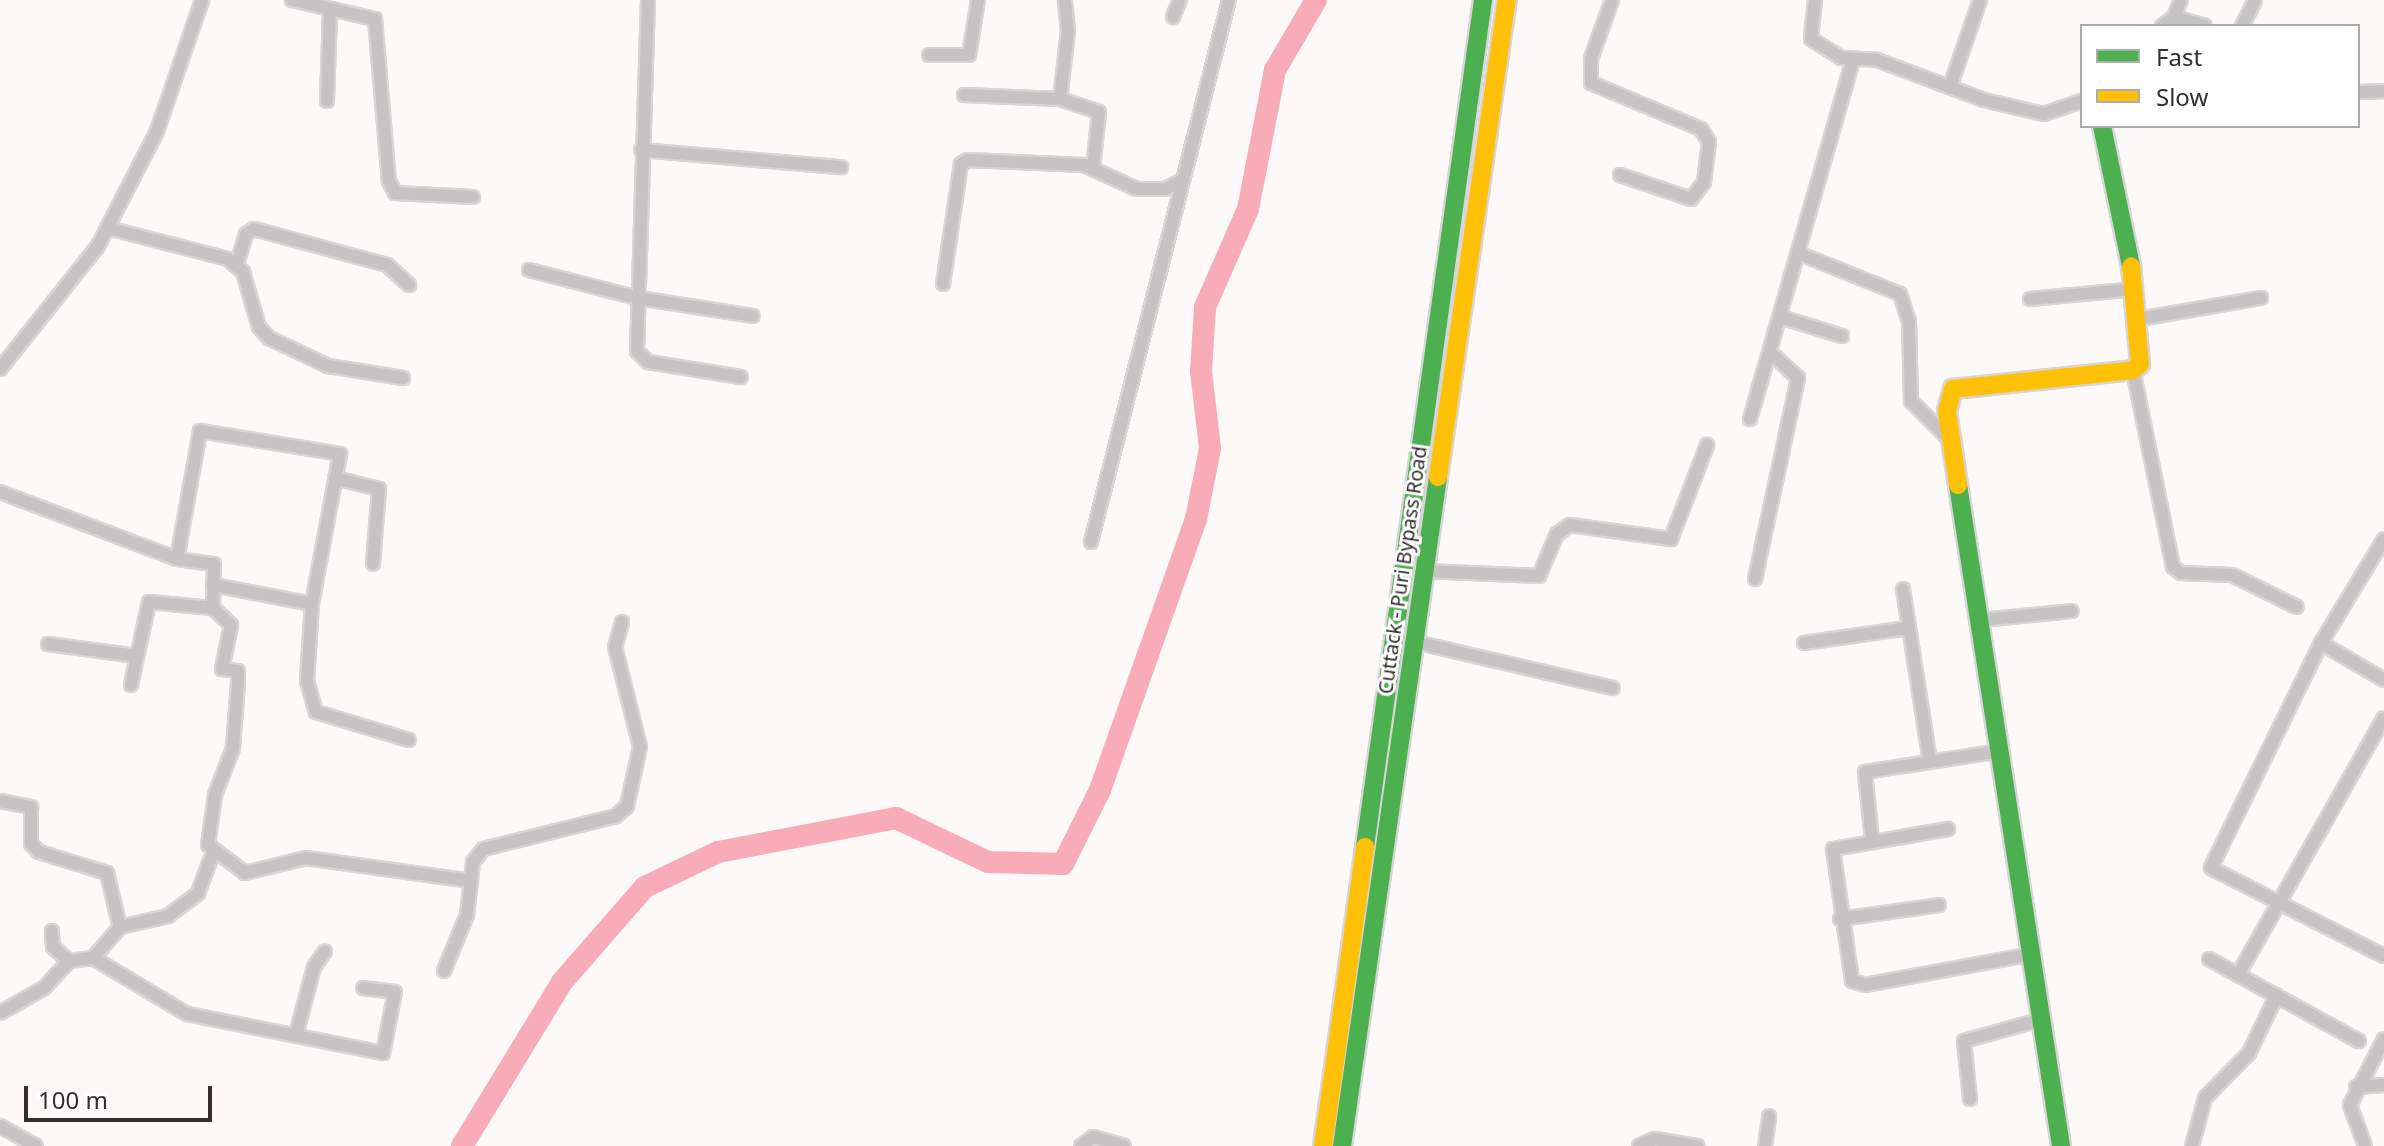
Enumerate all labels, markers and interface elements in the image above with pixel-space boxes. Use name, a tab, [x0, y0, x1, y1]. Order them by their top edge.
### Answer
legend	[2080, 24, 2360, 128]
text: Fast	[2156, 40, 2202, 73]
text: Slow	[2156, 80, 2208, 113]
street label: Cuttack - Puri Bypass Road	[1373, 445, 1431, 695]
scale bar	[28, 1070, 216, 1120]
text: 100 m	[38, 1083, 108, 1116]

